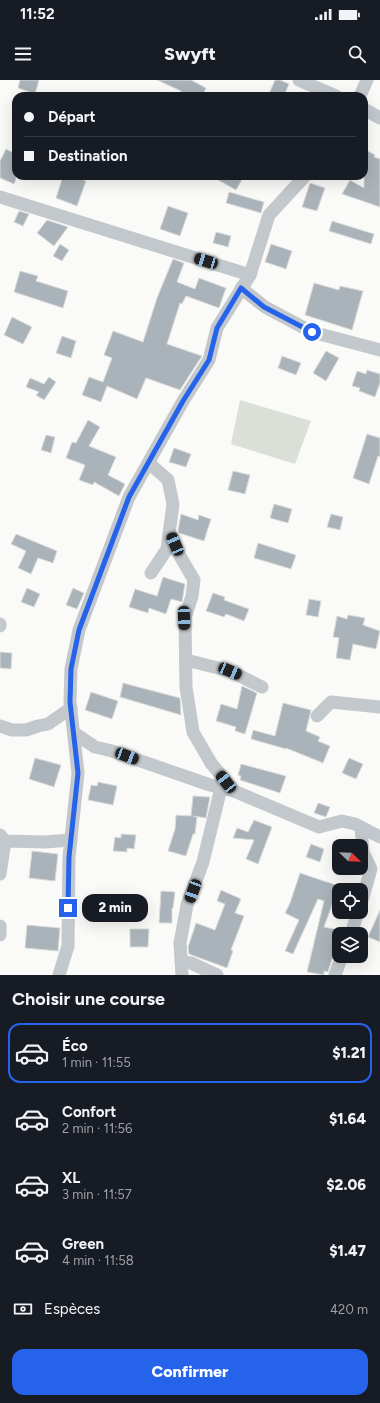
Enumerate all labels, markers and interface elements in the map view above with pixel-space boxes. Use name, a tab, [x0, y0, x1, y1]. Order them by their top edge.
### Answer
text: 11:52	[20, 5, 55, 23]
icon: menu	[12, 43, 34, 65]
text: Swyft	[164, 43, 216, 65]
icon: search	[346, 43, 368, 65]
text: Départ	[48, 108, 96, 126]
text: Destination	[48, 147, 127, 165]
car	[193, 252, 219, 270]
route start	[303, 323, 321, 341]
car	[165, 531, 185, 557]
car	[178, 606, 190, 630]
car	[217, 661, 243, 681]
car	[114, 746, 140, 766]
car	[214, 769, 238, 795]
north arrow	[332, 839, 368, 875]
map controls	[332, 839, 368, 963]
car	[183, 878, 203, 904]
button: locate	[332, 883, 368, 919]
callout: 2 min	[82, 894, 148, 922]
route end	[59, 899, 77, 917]
text: 2 min	[98, 900, 132, 915]
button: layers	[332, 927, 368, 963]
text: Choisir une course	[12, 988, 165, 1010]
icon: car	[14, 1035, 50, 1071]
text: Éco	[62, 1037, 88, 1055]
text: $1.21	[332, 1044, 366, 1062]
text: 1 min · 11:55	[62, 1055, 131, 1070]
icon: car	[14, 1101, 50, 1137]
text: Confort	[62, 1103, 116, 1121]
text: $1.64	[329, 1110, 366, 1128]
text: 2 min · 11:56	[62, 1121, 132, 1136]
icon: car	[14, 1167, 50, 1203]
text: XL	[62, 1169, 80, 1187]
text: $2.06	[326, 1176, 366, 1194]
text: 3 min · 11:57	[62, 1187, 132, 1202]
icon: car	[14, 1233, 50, 1269]
text: Green	[62, 1235, 104, 1253]
text: $1.47	[329, 1242, 366, 1260]
text: 4 min · 11:58	[62, 1253, 134, 1268]
icon: cash	[12, 1298, 34, 1320]
text: Espèces	[44, 1300, 100, 1318]
text: 420 m	[330, 1302, 368, 1317]
button: Confirmer	[12, 1349, 368, 1395]

